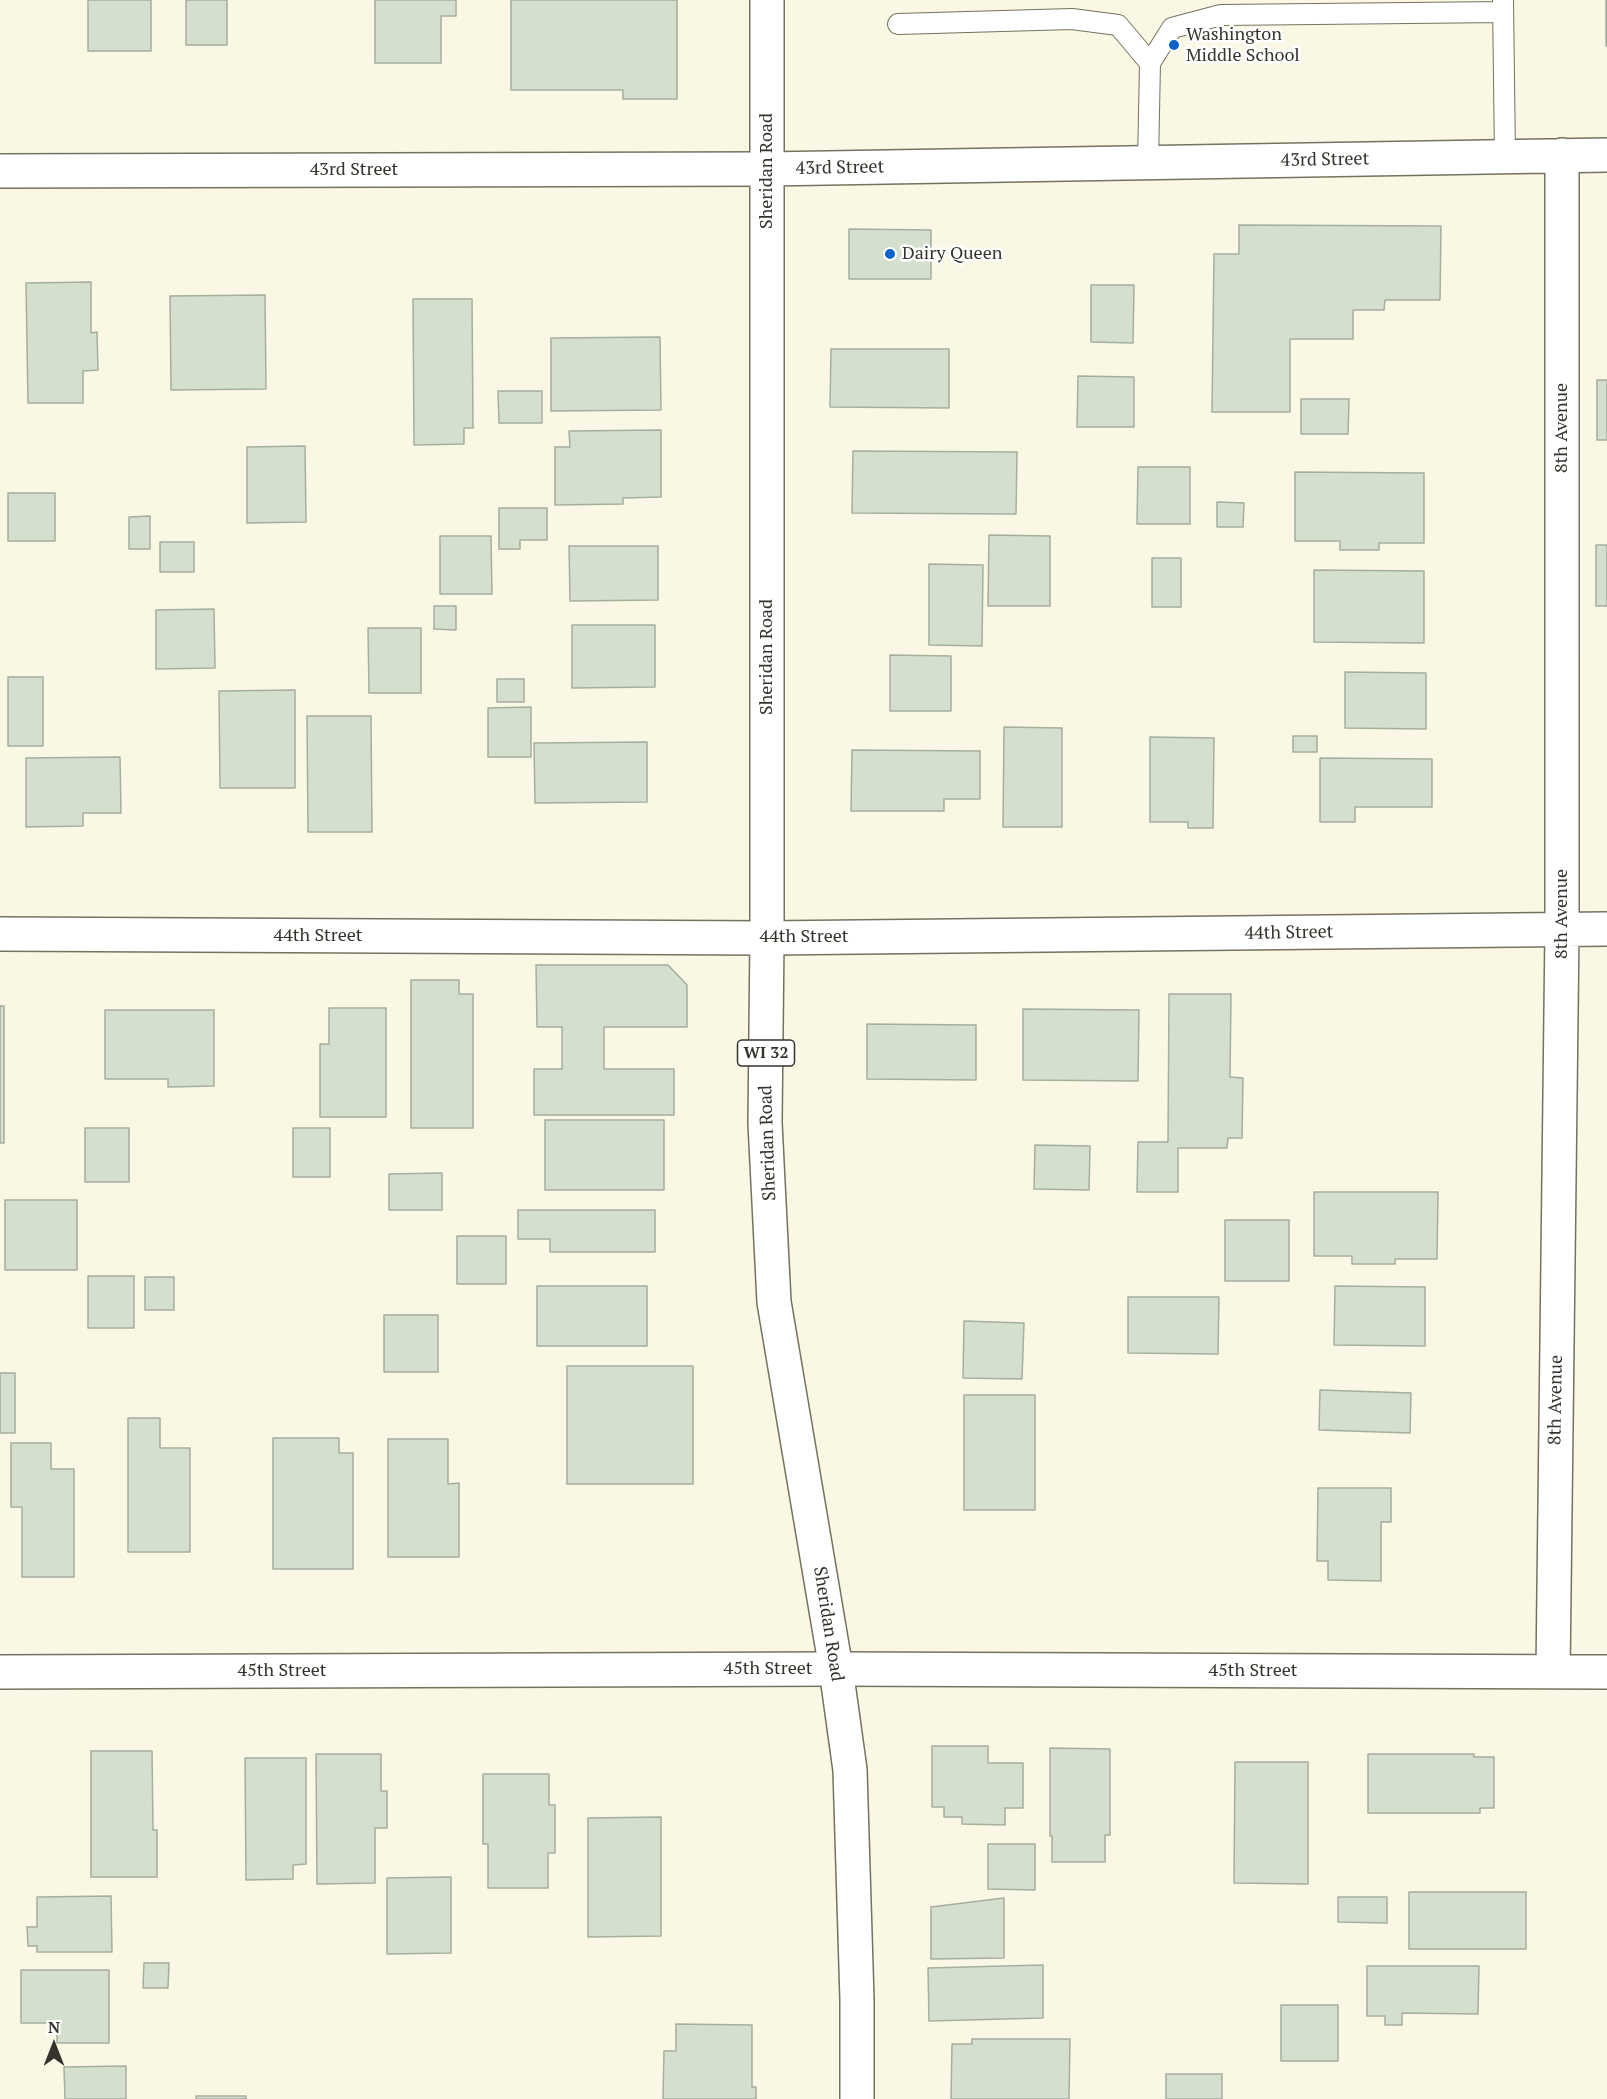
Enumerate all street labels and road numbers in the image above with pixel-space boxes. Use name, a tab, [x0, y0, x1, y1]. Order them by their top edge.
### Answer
street label: Sheridan Road	[756, 113, 778, 229]
street label: 43rd Street	[1281, 148, 1369, 172]
street label: 43rd Street	[796, 156, 884, 180]
street label: 43rd Street	[310, 159, 398, 181]
street label: 8th Avenue	[1551, 383, 1573, 473]
street label: Sheridan Road	[756, 599, 778, 715]
street label: 8th Avenue	[1551, 869, 1573, 959]
street label: 44th Street	[1244, 921, 1334, 945]
street label: 44th Street	[274, 925, 362, 947]
street label: 44th Street	[760, 926, 848, 948]
road number: WI 32	[738, 1040, 795, 1066]
street label: Sheridan Road	[755, 1085, 781, 1201]
street label: 8th Avenue	[1544, 1355, 1568, 1445]
street label: Sheridan Road	[808, 1565, 848, 1683]
street label: 45th Street	[724, 1658, 812, 1680]
street label: 45th Street	[238, 1660, 326, 1682]
street label: 45th Street	[1209, 1660, 1297, 1682]

